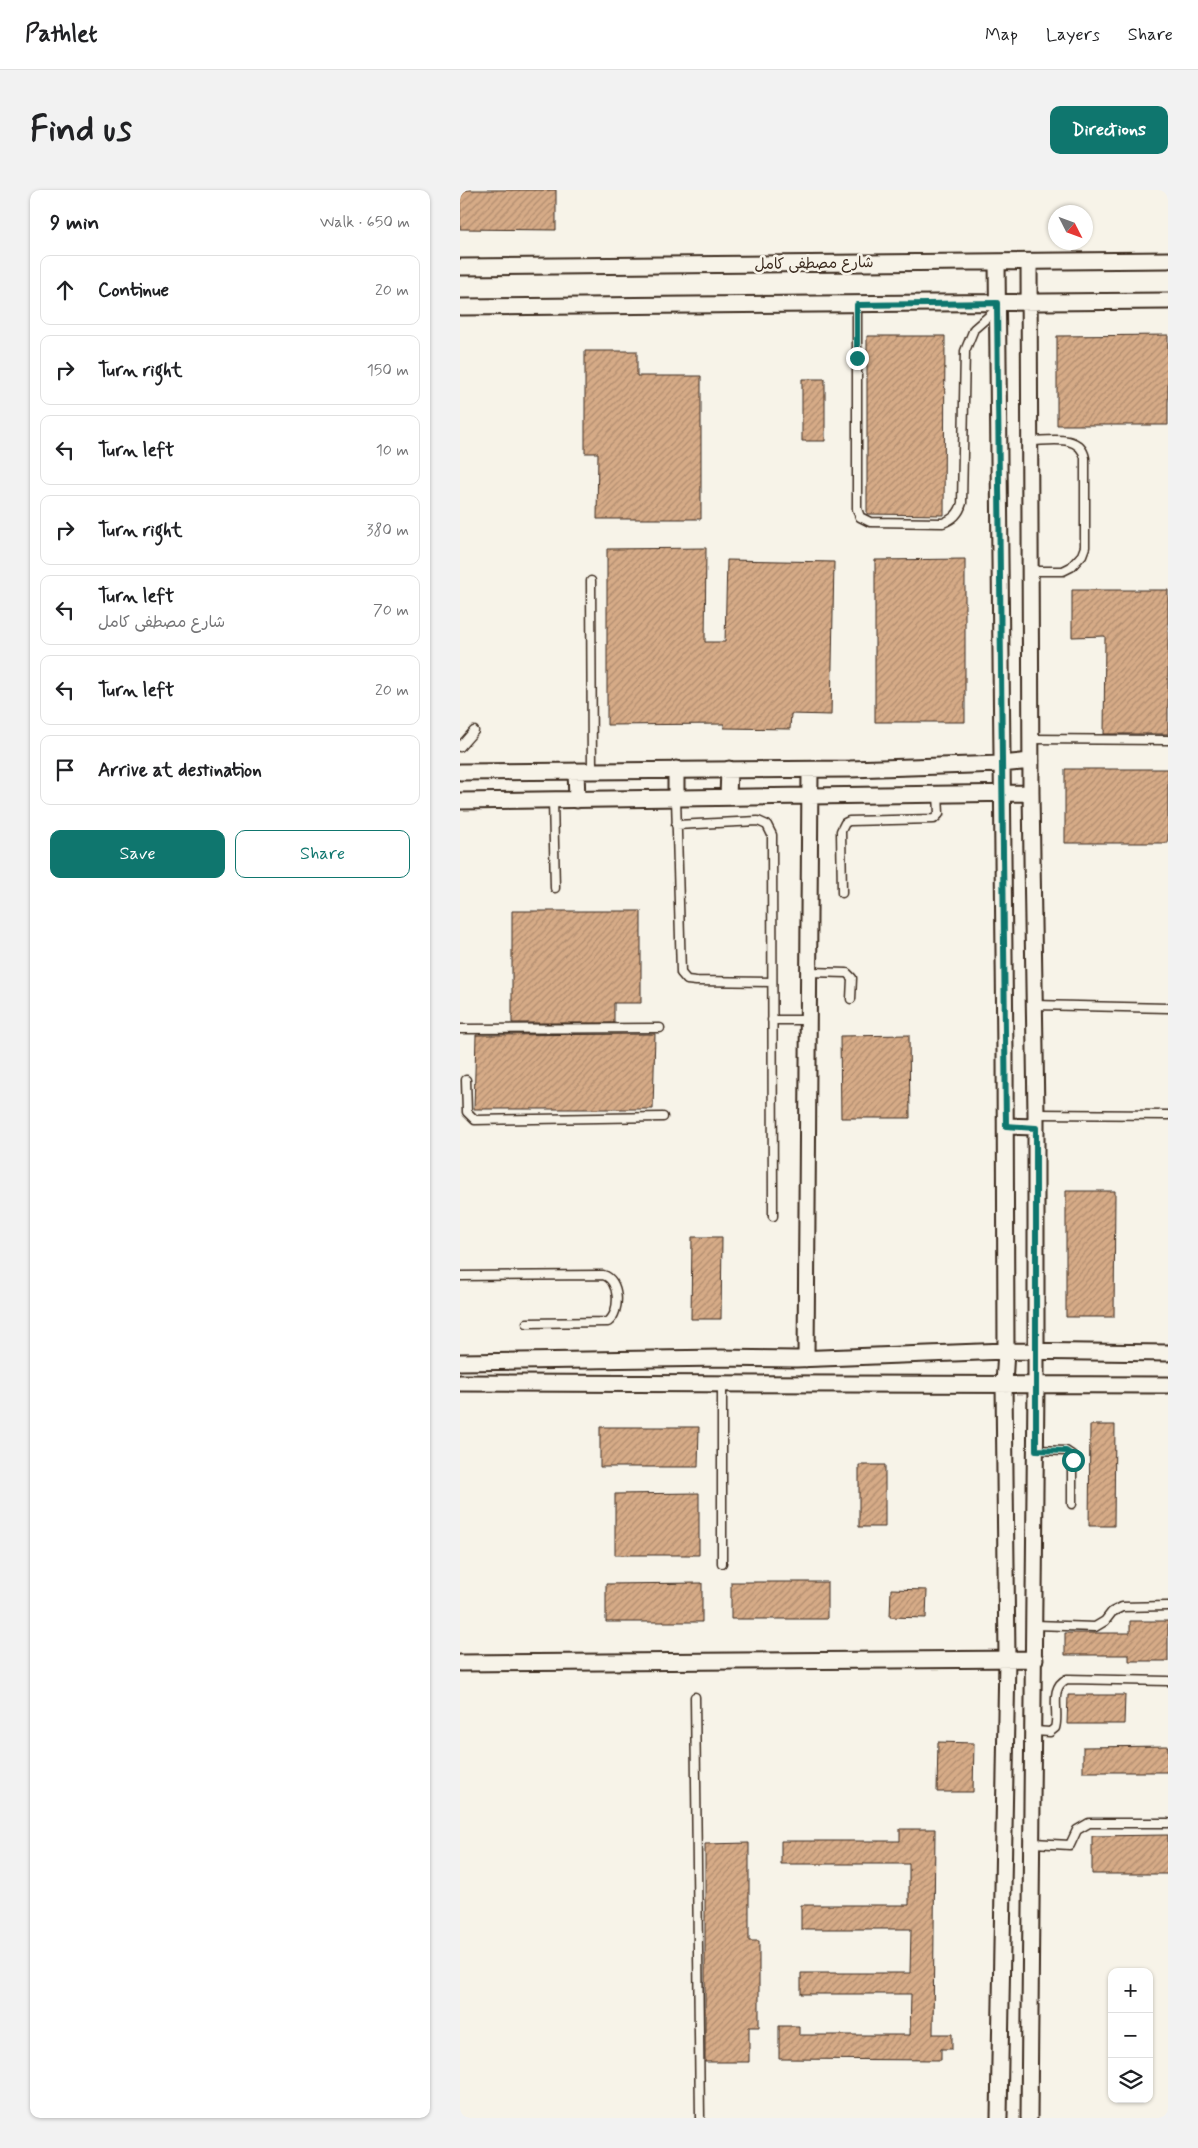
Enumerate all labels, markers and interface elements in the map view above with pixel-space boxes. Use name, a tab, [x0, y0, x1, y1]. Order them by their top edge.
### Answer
text: Pathlet	[25, 19, 97, 50]
text: Map	[985, 23, 1018, 47]
text: Layers	[1046, 23, 1100, 47]
text: Share	[1128, 23, 1173, 47]
button: Directions	[1050, 106, 1168, 154]
text: Find us	[30, 107, 132, 153]
north arrow	[1048, 205, 1093, 250]
text: 9 min	[50, 209, 99, 237]
text: Walk · 650 m	[320, 212, 410, 233]
street label: شارع مصطفى كامل	[754, 253, 874, 275]
icon: ahead	[51, 276, 79, 304]
text: Continue	[98, 278, 169, 303]
text: 20 m	[375, 280, 409, 301]
route end	[846, 347, 869, 370]
icon: right	[51, 356, 79, 384]
text: Turn right	[98, 358, 182, 383]
text: 150 m	[367, 360, 409, 381]
icon: left	[51, 436, 79, 464]
text: Turn left	[98, 438, 174, 463]
text: 10 m	[376, 440, 409, 461]
icon: right	[51, 516, 79, 544]
text: Turn right	[98, 518, 182, 543]
text: 380 m	[366, 520, 409, 541]
text: Turn left	[98, 584, 174, 609]
icon: left	[51, 596, 79, 624]
text: 70 m	[373, 600, 409, 621]
text: شارع مصطفى كامل	[98, 612, 225, 633]
icon: left	[51, 676, 79, 704]
text: Turn left	[98, 678, 174, 703]
text: 20 m	[375, 680, 409, 701]
icon: arrive	[51, 756, 79, 784]
text: Arrive at destination	[98, 758, 262, 783]
button: Save	[50, 830, 225, 878]
button: Share	[235, 830, 410, 878]
route start	[1062, 1449, 1085, 1472]
map controls	[1108, 1968, 1153, 2103]
button: +	[1108, 1968, 1153, 2013]
button: −	[1108, 2013, 1153, 2058]
button: layers	[1108, 2058, 1153, 2103]

